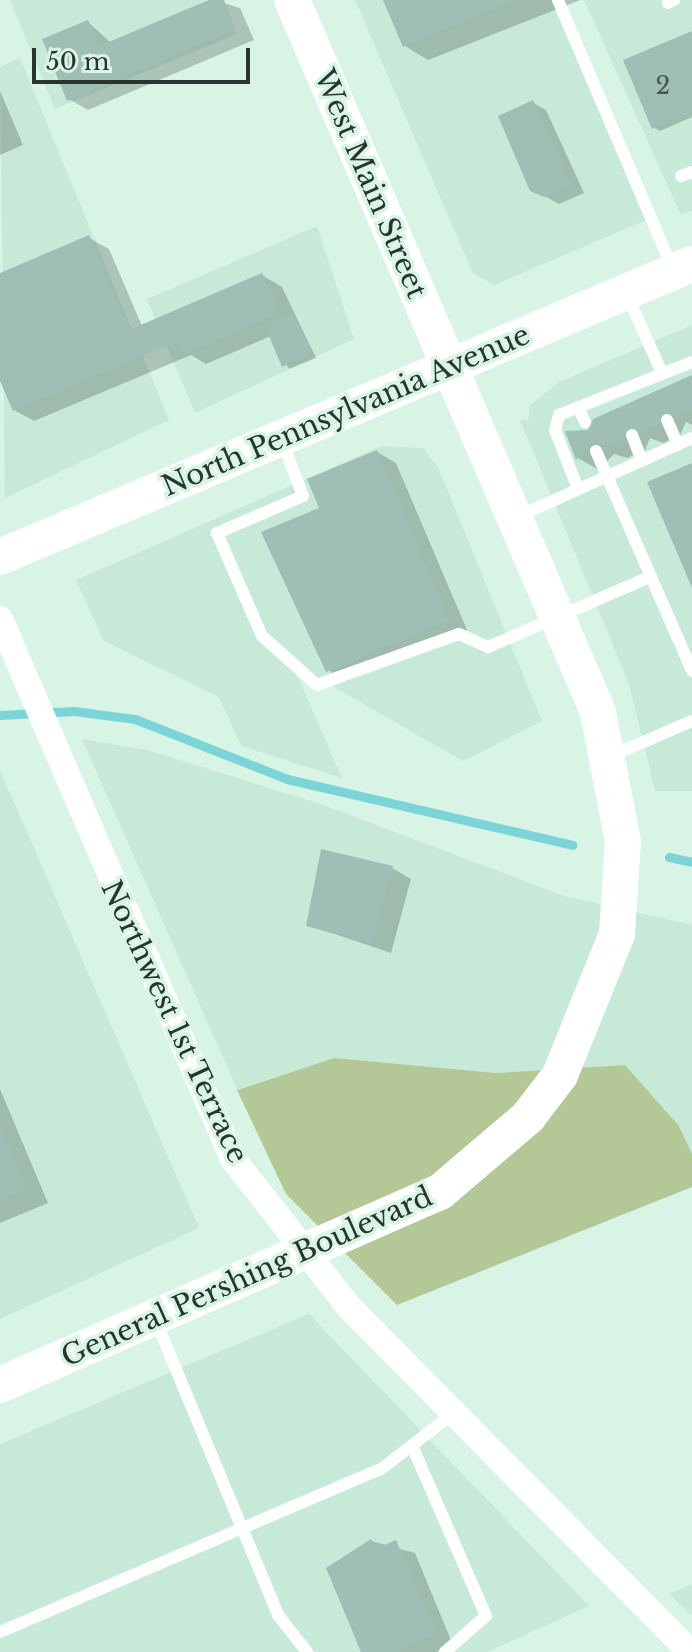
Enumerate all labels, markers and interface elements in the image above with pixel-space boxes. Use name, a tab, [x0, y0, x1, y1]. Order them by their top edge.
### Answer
scale bar	[36, 32, 254, 82]
text: 50 m	[46, 47, 109, 76]
street label: West Main Street	[307, 65, 433, 303]
house number: 2	[656, 72, 670, 100]
street label: North Pennsylvania Avenue	[157, 318, 535, 504]
street label: Northwest 1st Terrace	[94, 875, 254, 1169]
street label: General Pershing Boulevard	[56, 1180, 438, 1374]

